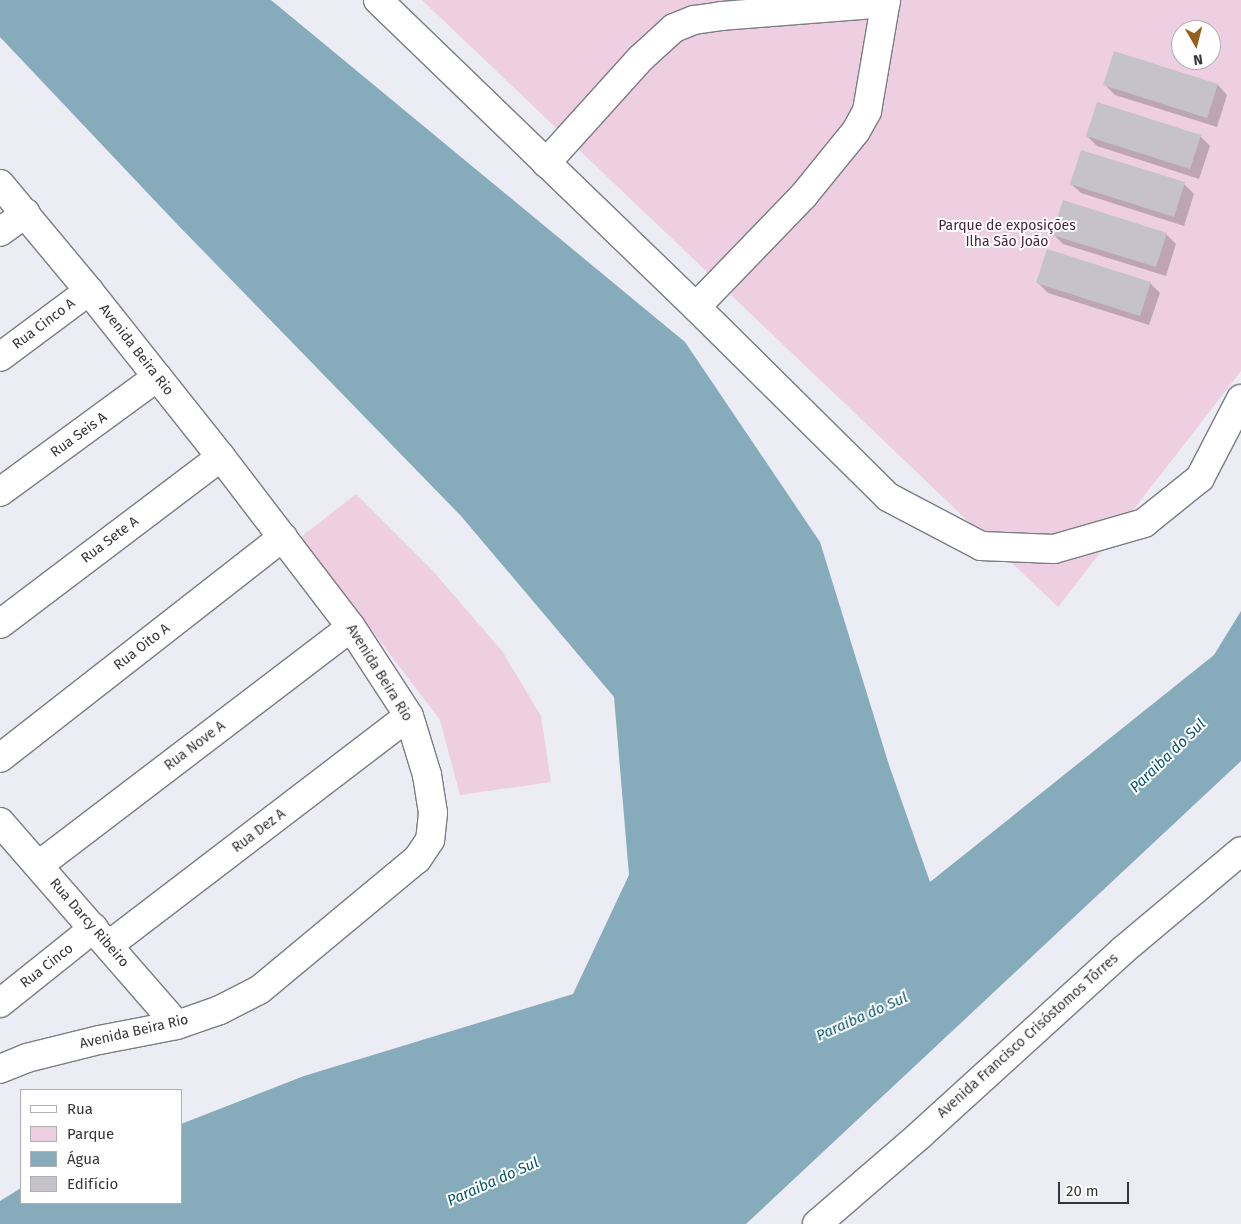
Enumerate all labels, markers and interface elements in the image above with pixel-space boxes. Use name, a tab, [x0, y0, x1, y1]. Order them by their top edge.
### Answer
north arrow	[1171, 20, 1221, 70]
text: N	[1192, 50, 1204, 68]
park label: Parque de exposições Ilha São João	[938, 218, 1076, 250]
street label: Rua Cinco A	[9, 295, 79, 353]
street label: Avenida Beira Rio	[95, 301, 177, 399]
street label: Rua Seis A	[48, 409, 110, 461]
street label: Rua Sete A	[78, 513, 142, 567]
street label: Rua Oito A	[111, 620, 173, 674]
street label: Avenida Beira Rio	[342, 621, 416, 725]
water label: Paraiba do Sul	[1126, 715, 1210, 797]
street label: Rua Nove A	[161, 718, 229, 774]
street label: Rua Dez A	[229, 806, 289, 856]
street label: Rua Darcy Ribeiro	[46, 875, 132, 971]
street label: Rua Cinco	[17, 940, 77, 992]
street label: Avenida Francisco Crisóstomos Tôrres	[934, 950, 1122, 1122]
water label: Paraiba do Sul	[813, 989, 911, 1045]
street label: Avenida Beira Rio	[78, 1011, 190, 1053]
legend	[20, 1089, 182, 1204]
text: Rua	[67, 1100, 93, 1118]
text: Parque	[67, 1125, 114, 1143]
text: Água	[67, 1150, 100, 1168]
water label: Paraiba do Sul	[444, 1154, 542, 1210]
scale bar	[1061, 1172, 1132, 1204]
text: Edifício	[67, 1175, 118, 1193]
text: 20 m	[1066, 1182, 1099, 1200]

